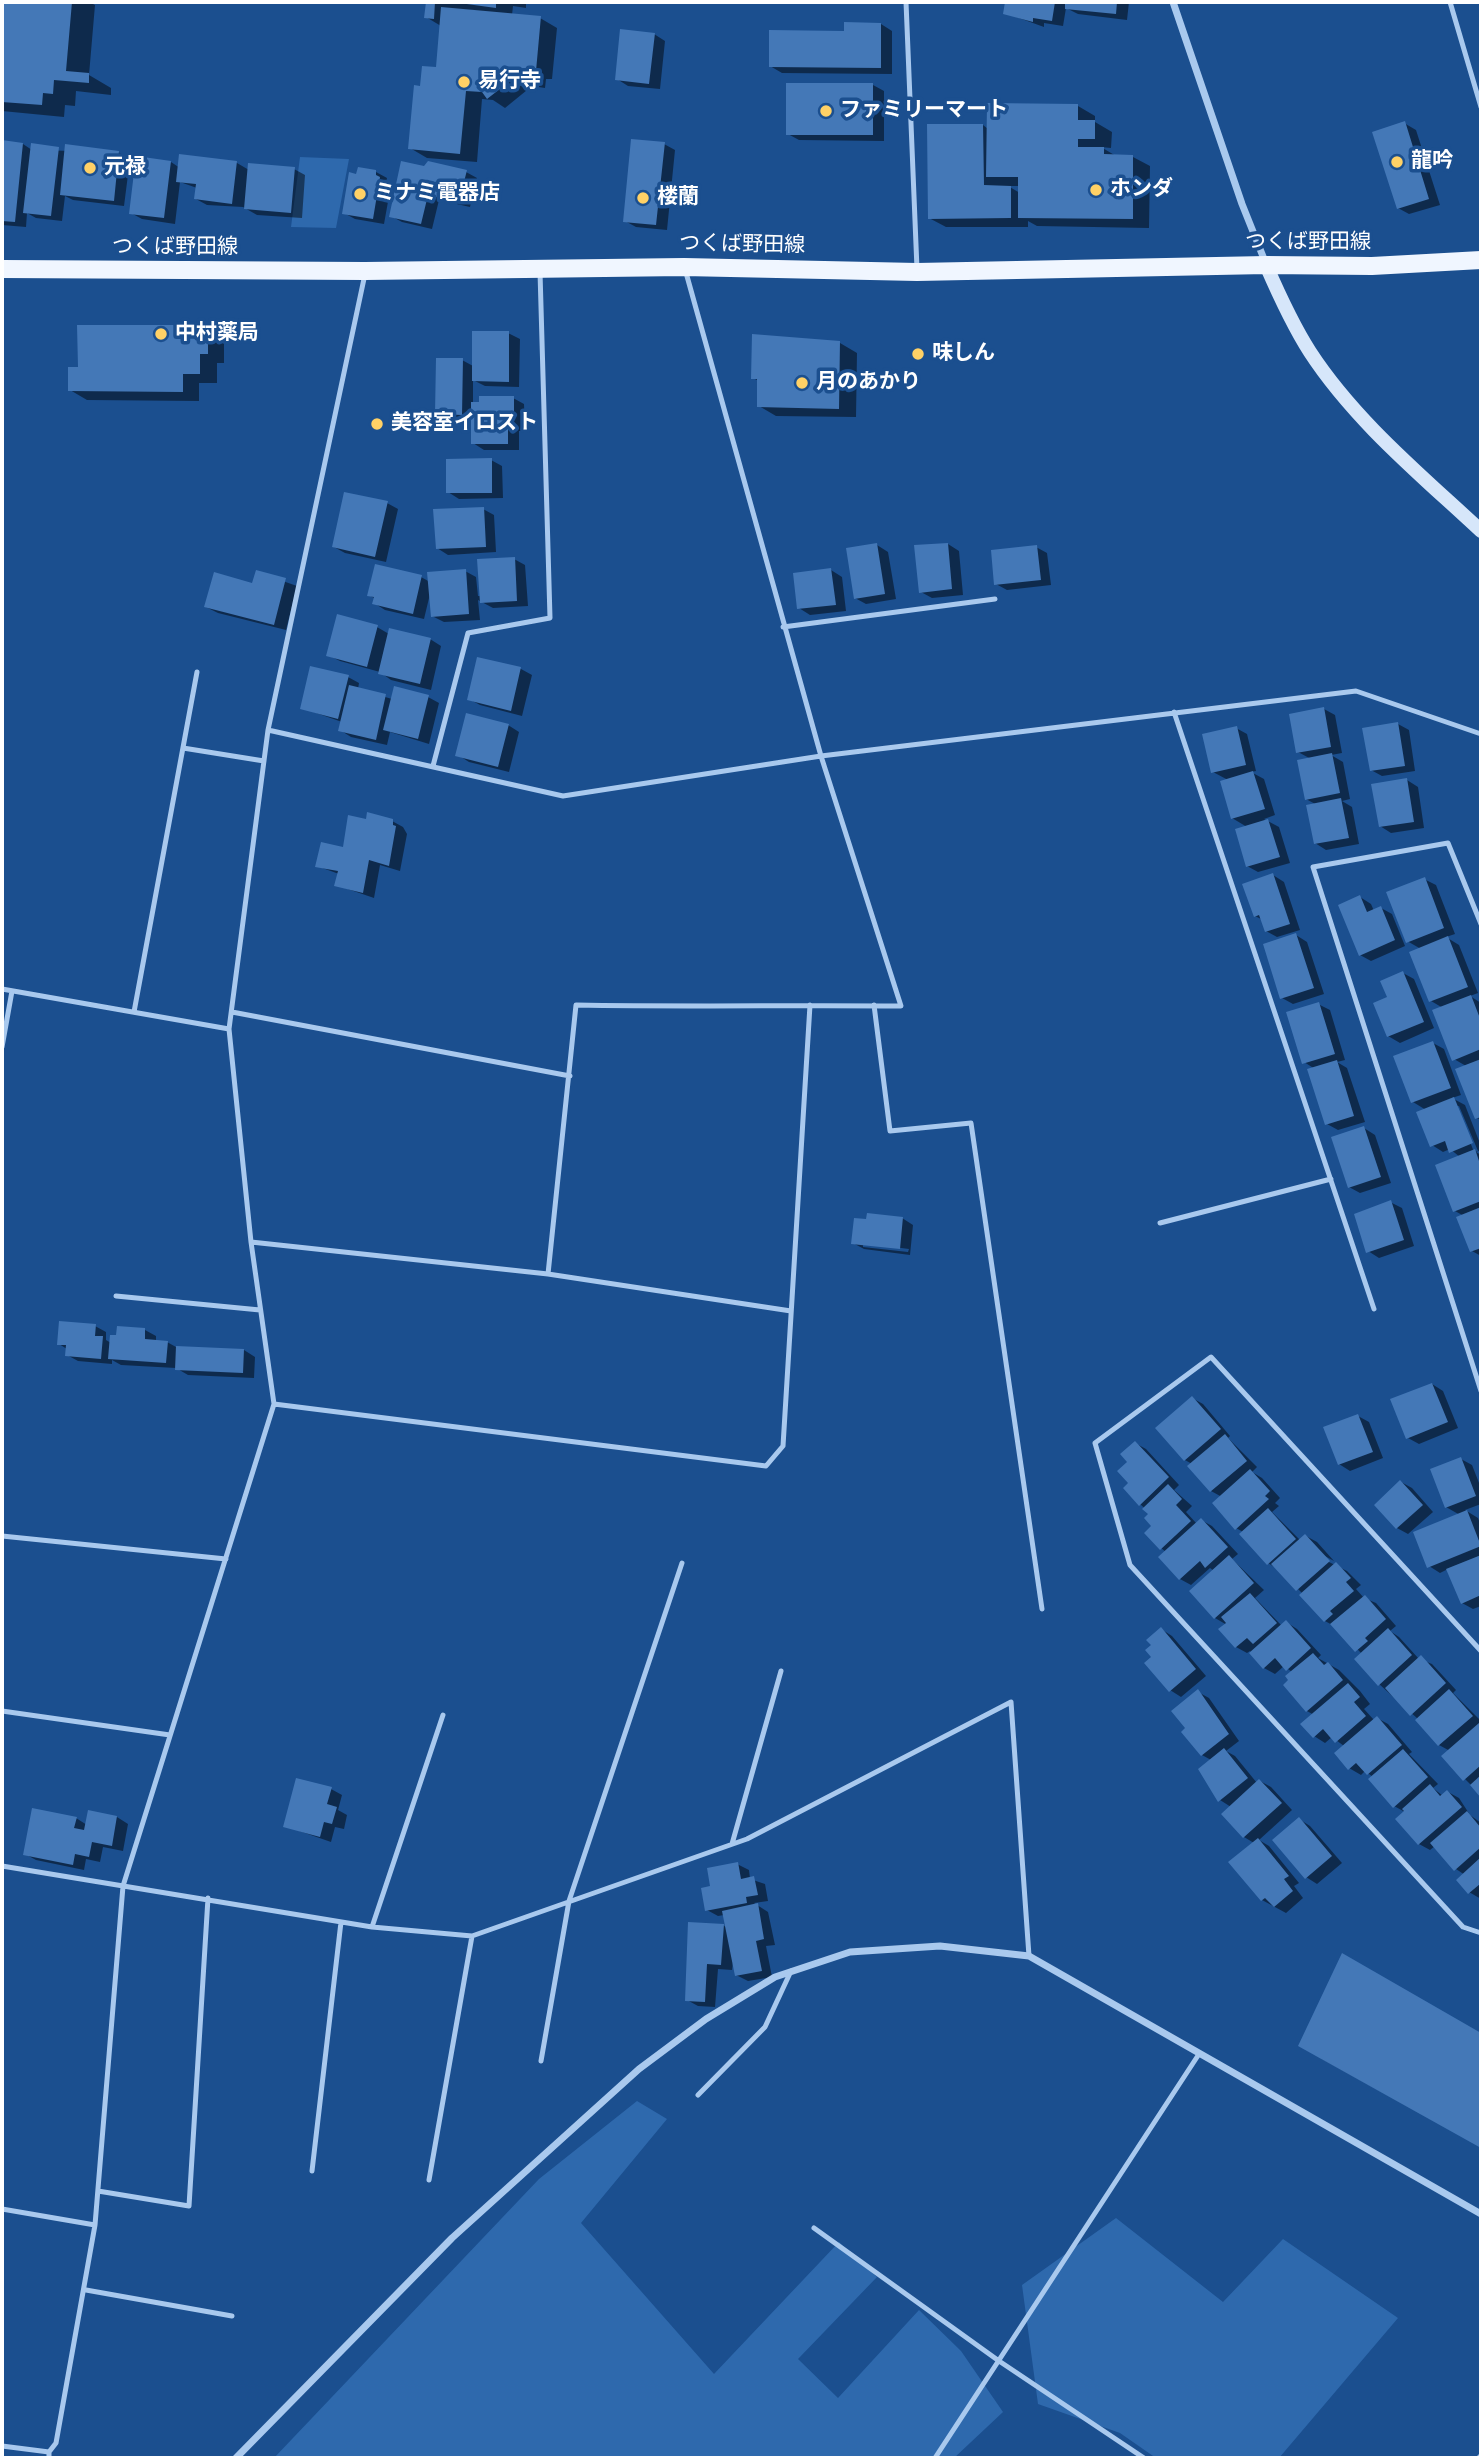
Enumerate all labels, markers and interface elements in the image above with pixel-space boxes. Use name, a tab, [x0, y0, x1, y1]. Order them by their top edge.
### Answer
place label: 易行寺	[478, 69, 541, 95]
marker: 易行寺	[456, 74, 472, 90]
place label: ファミリーマート	[840, 98, 1008, 124]
marker: ファミリーマート	[818, 103, 834, 119]
place label: 龍吟	[1411, 149, 1453, 175]
marker: 龍吟	[1389, 154, 1405, 170]
place label: 元禄	[104, 155, 146, 181]
marker: 元禄	[82, 160, 98, 176]
place label: ホンダ	[1110, 177, 1173, 203]
place label: ミナミ電器店	[374, 181, 500, 207]
marker: ホンダ	[1088, 182, 1104, 198]
place label: 楼蘭	[657, 185, 699, 211]
marker: ミナミ電器店	[352, 186, 368, 202]
marker: 楼蘭	[635, 190, 651, 206]
street label: つくば野田線	[1245, 230, 1371, 256]
street label: つくば野田線	[679, 232, 805, 260]
street label: つくば野田線	[112, 235, 238, 261]
place label: 中村薬局	[175, 321, 259, 347]
marker: 中村薬局	[153, 326, 169, 342]
place label: 味しん	[932, 341, 995, 367]
marker: 味しん	[910, 346, 926, 362]
place label: 月のあかり	[816, 370, 921, 396]
marker: 月のあかり	[794, 375, 810, 391]
place label: 美容室イロスト	[391, 411, 538, 437]
marker: 美容室イロスト	[369, 416, 385, 432]

